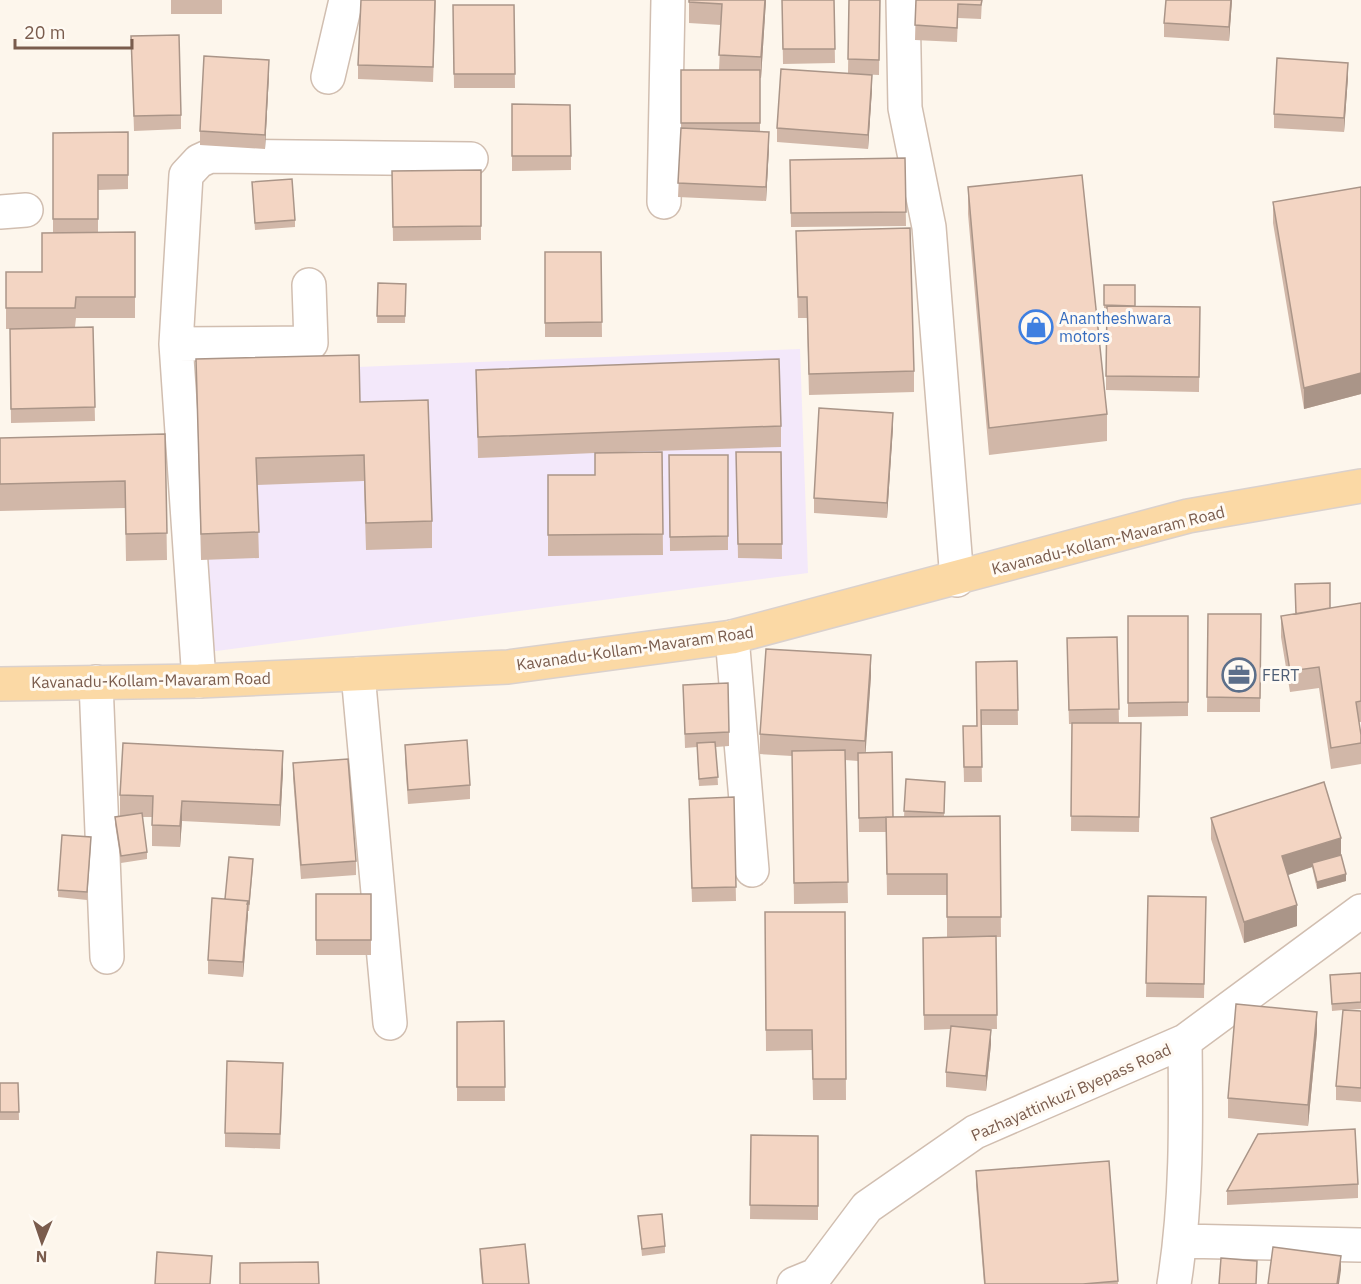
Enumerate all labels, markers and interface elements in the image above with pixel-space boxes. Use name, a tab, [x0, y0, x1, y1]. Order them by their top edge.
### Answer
scale bar	[15, 12, 132, 50]
text: 20 m	[24, 21, 66, 44]
place label: Anantheshwara motors	[1059, 308, 1172, 346]
shop icon: Anantheshwara motors	[1018, 309, 1054, 345]
street label: Kavanadu-Kollam-Mavaram Road	[989, 501, 1227, 579]
street label: Kavanadu-Kollam-Mavaram Road	[515, 621, 755, 675]
office icon: FERT	[1221, 657, 1257, 693]
place label: FERT	[1262, 665, 1299, 685]
street label: Kavanadu-Kollam-Mavaram Road	[31, 668, 271, 692]
street label: Pazhayattinkuzi Byepass Road	[968, 1039, 1174, 1145]
north arrow	[12, 1212, 72, 1272]
text: N	[35, 1247, 48, 1267]

